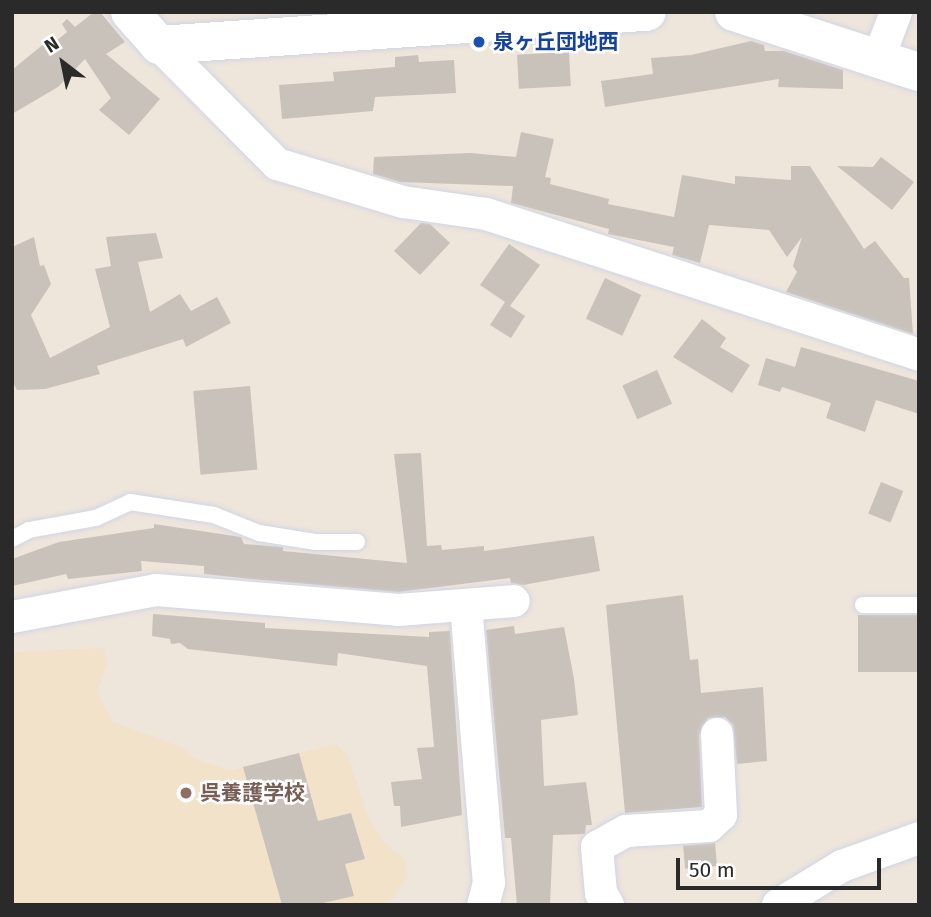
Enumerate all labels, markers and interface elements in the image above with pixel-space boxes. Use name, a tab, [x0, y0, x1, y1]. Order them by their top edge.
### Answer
north arrow	[28, 28, 98, 98]
place label: 泉ヶ丘団地西	[493, 29, 619, 55]
text: N	[40, 32, 63, 58]
marker: 泉ヶ丘団地西	[471, 34, 487, 50]
place label: 呉養護学校	[200, 780, 305, 806]
marker: 呉養護学校	[178, 785, 194, 801]
scale bar	[679, 844, 884, 888]
text: 50 m	[689, 857, 735, 883]

